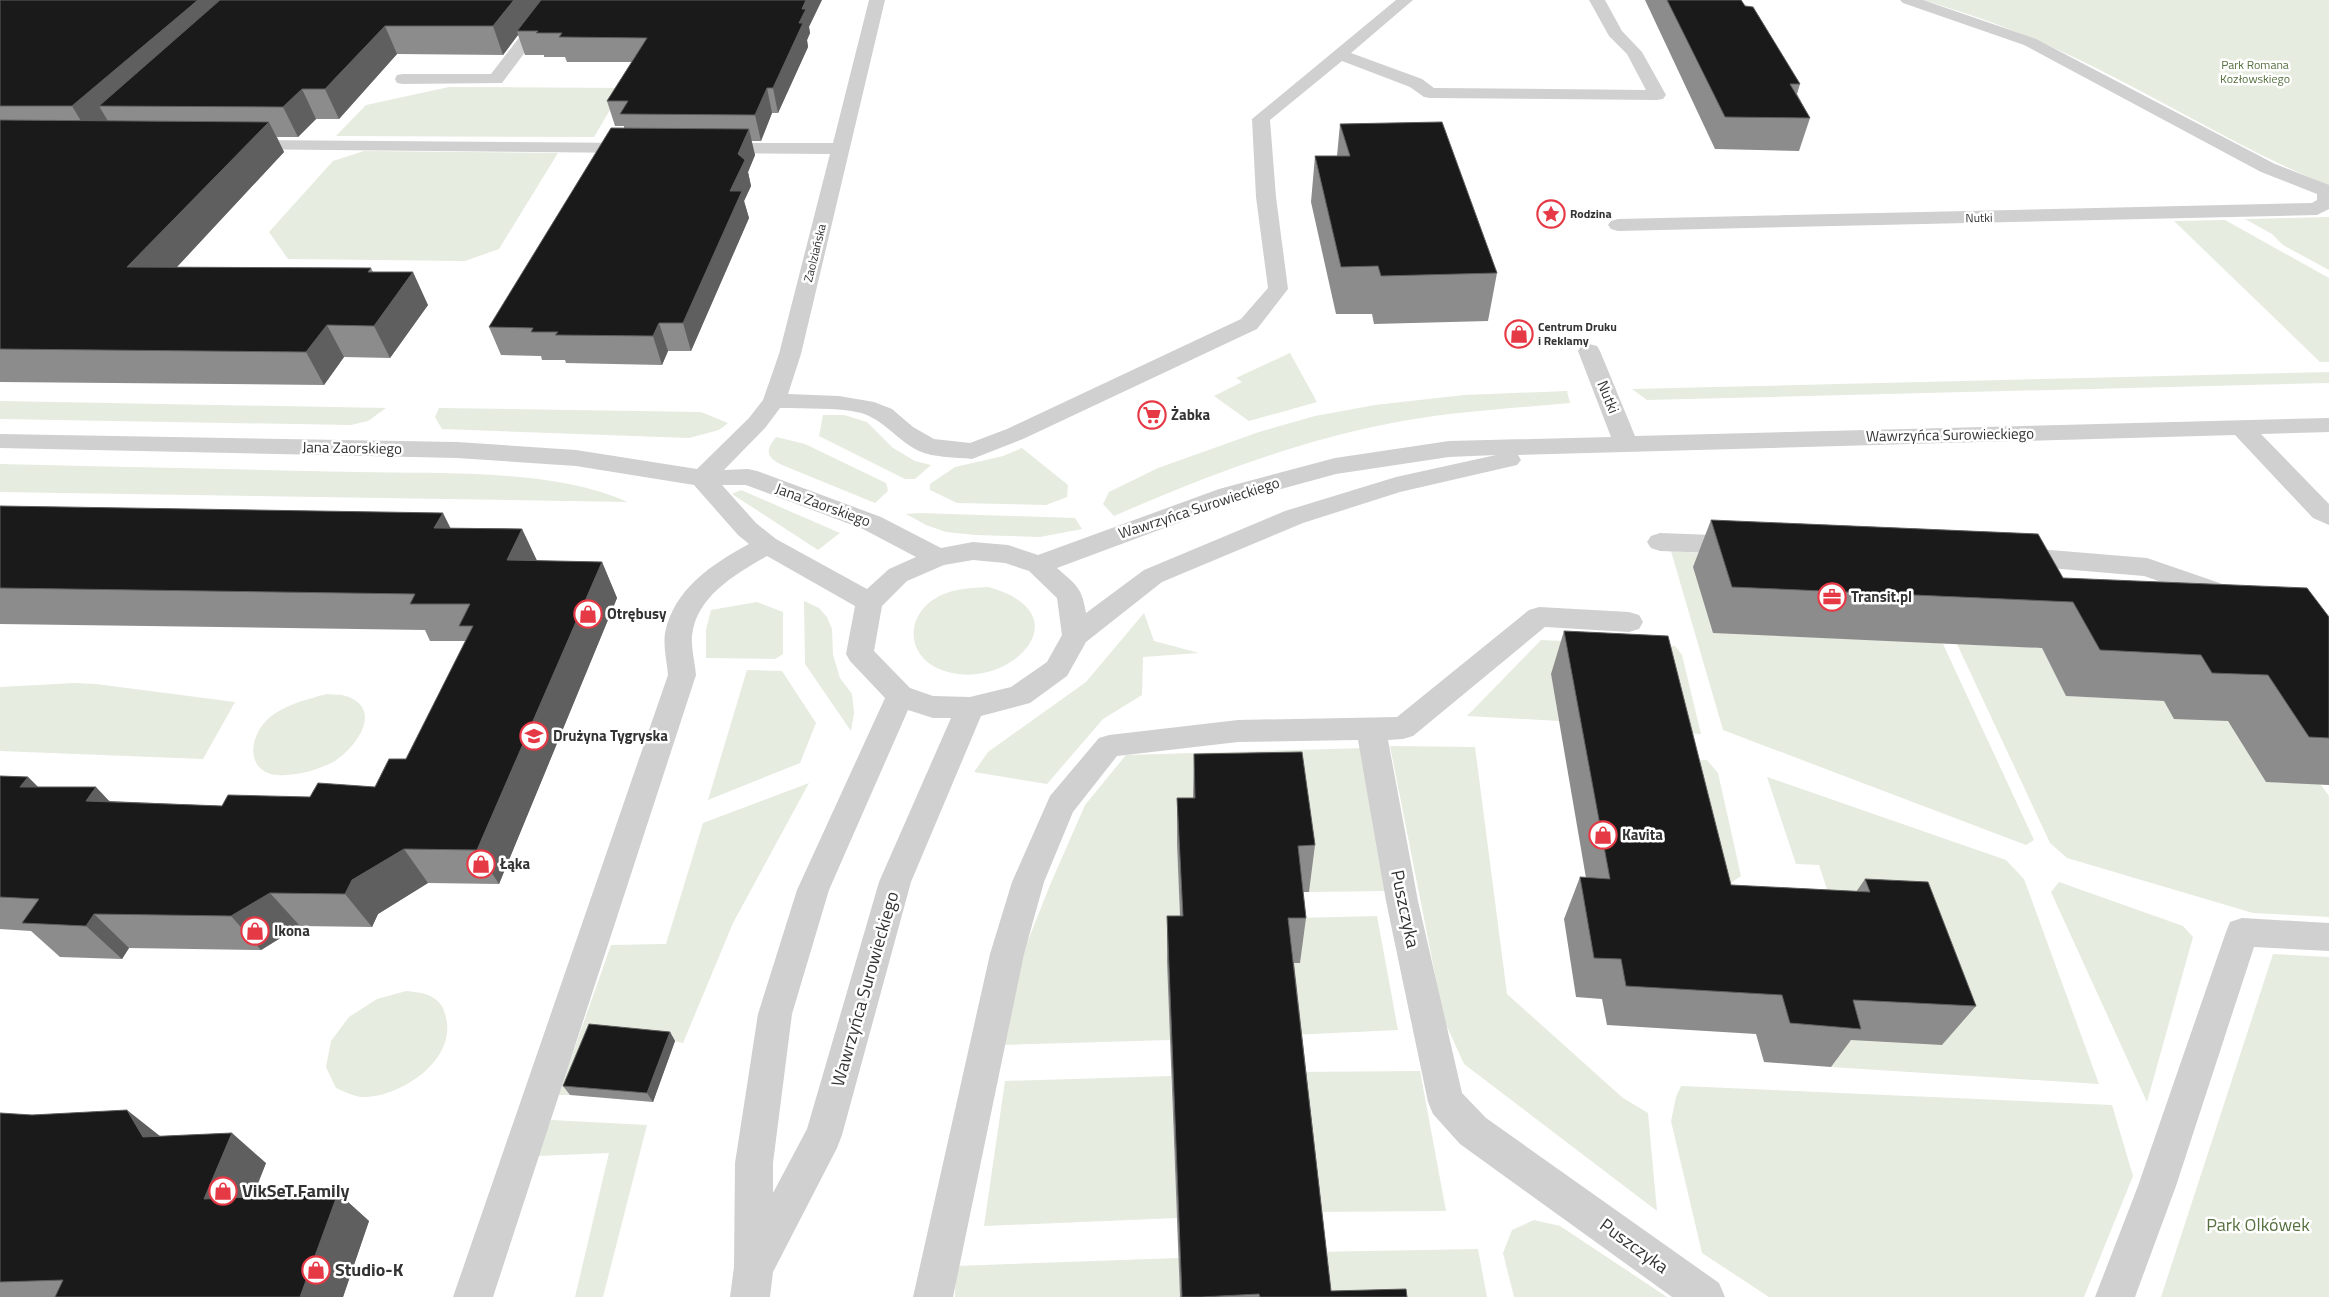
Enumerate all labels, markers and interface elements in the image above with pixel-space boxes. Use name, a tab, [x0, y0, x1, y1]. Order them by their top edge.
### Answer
park label: Park Romana Kozłowskiego	[2220, 55, 2290, 88]
place icon: Rodzina	[1536, 199, 1566, 229]
place label: Rodzina	[1570, 204, 1612, 223]
street label: Nutki	[1965, 208, 1993, 227]
street label: Zaolziańska	[798, 222, 831, 284]
place label: Centrum Druku i Reklamy	[1538, 317, 1617, 350]
shop icon: Centrum Druku i Reklamy	[1504, 319, 1534, 349]
street label: Nutki	[1591, 377, 1625, 417]
supermarket icon: Żabka	[1137, 400, 1167, 430]
place label: Żabka	[1171, 403, 1211, 426]
street label: Wawrzyńca Surowieckiego	[1866, 422, 2034, 447]
street label: Jana Zaorskiego	[302, 435, 402, 460]
street label: Wawrzyńca Surowieckiego	[1115, 471, 1282, 544]
street label: Jana Zaorskiego	[772, 477, 874, 532]
office icon: Transit.pl	[1817, 582, 1847, 612]
place label: Transit.pl	[1851, 585, 1912, 608]
shop icon: Otrębusy	[573, 599, 603, 629]
place label: Otrębusy	[607, 602, 667, 625]
school or university icon: Drużyna Tygryska	[519, 721, 549, 751]
place label: Drużyna Tygryska	[553, 724, 668, 747]
shop icon: Kavita	[1588, 820, 1618, 850]
place label: Kavita	[1622, 823, 1663, 846]
shop icon: Łąka	[466, 849, 496, 879]
place label: Łąka	[499, 852, 531, 875]
street label: Puszczyka	[1384, 867, 1427, 950]
street label: Wawrzyńca Surowieckiego	[824, 888, 905, 1090]
shop icon: Ikona	[240, 916, 270, 946]
place label: Ikona	[274, 919, 310, 942]
shop icon: VikSeT.Family	[208, 1176, 238, 1206]
place label: VikSeT.Family	[242, 1177, 350, 1204]
street label: Puszczyka	[1594, 1211, 1674, 1280]
park label: Park Olkówek	[2206, 1211, 2310, 1238]
shop icon: Studio-K	[301, 1255, 331, 1285]
place label: Studio-K	[335, 1256, 404, 1283]

